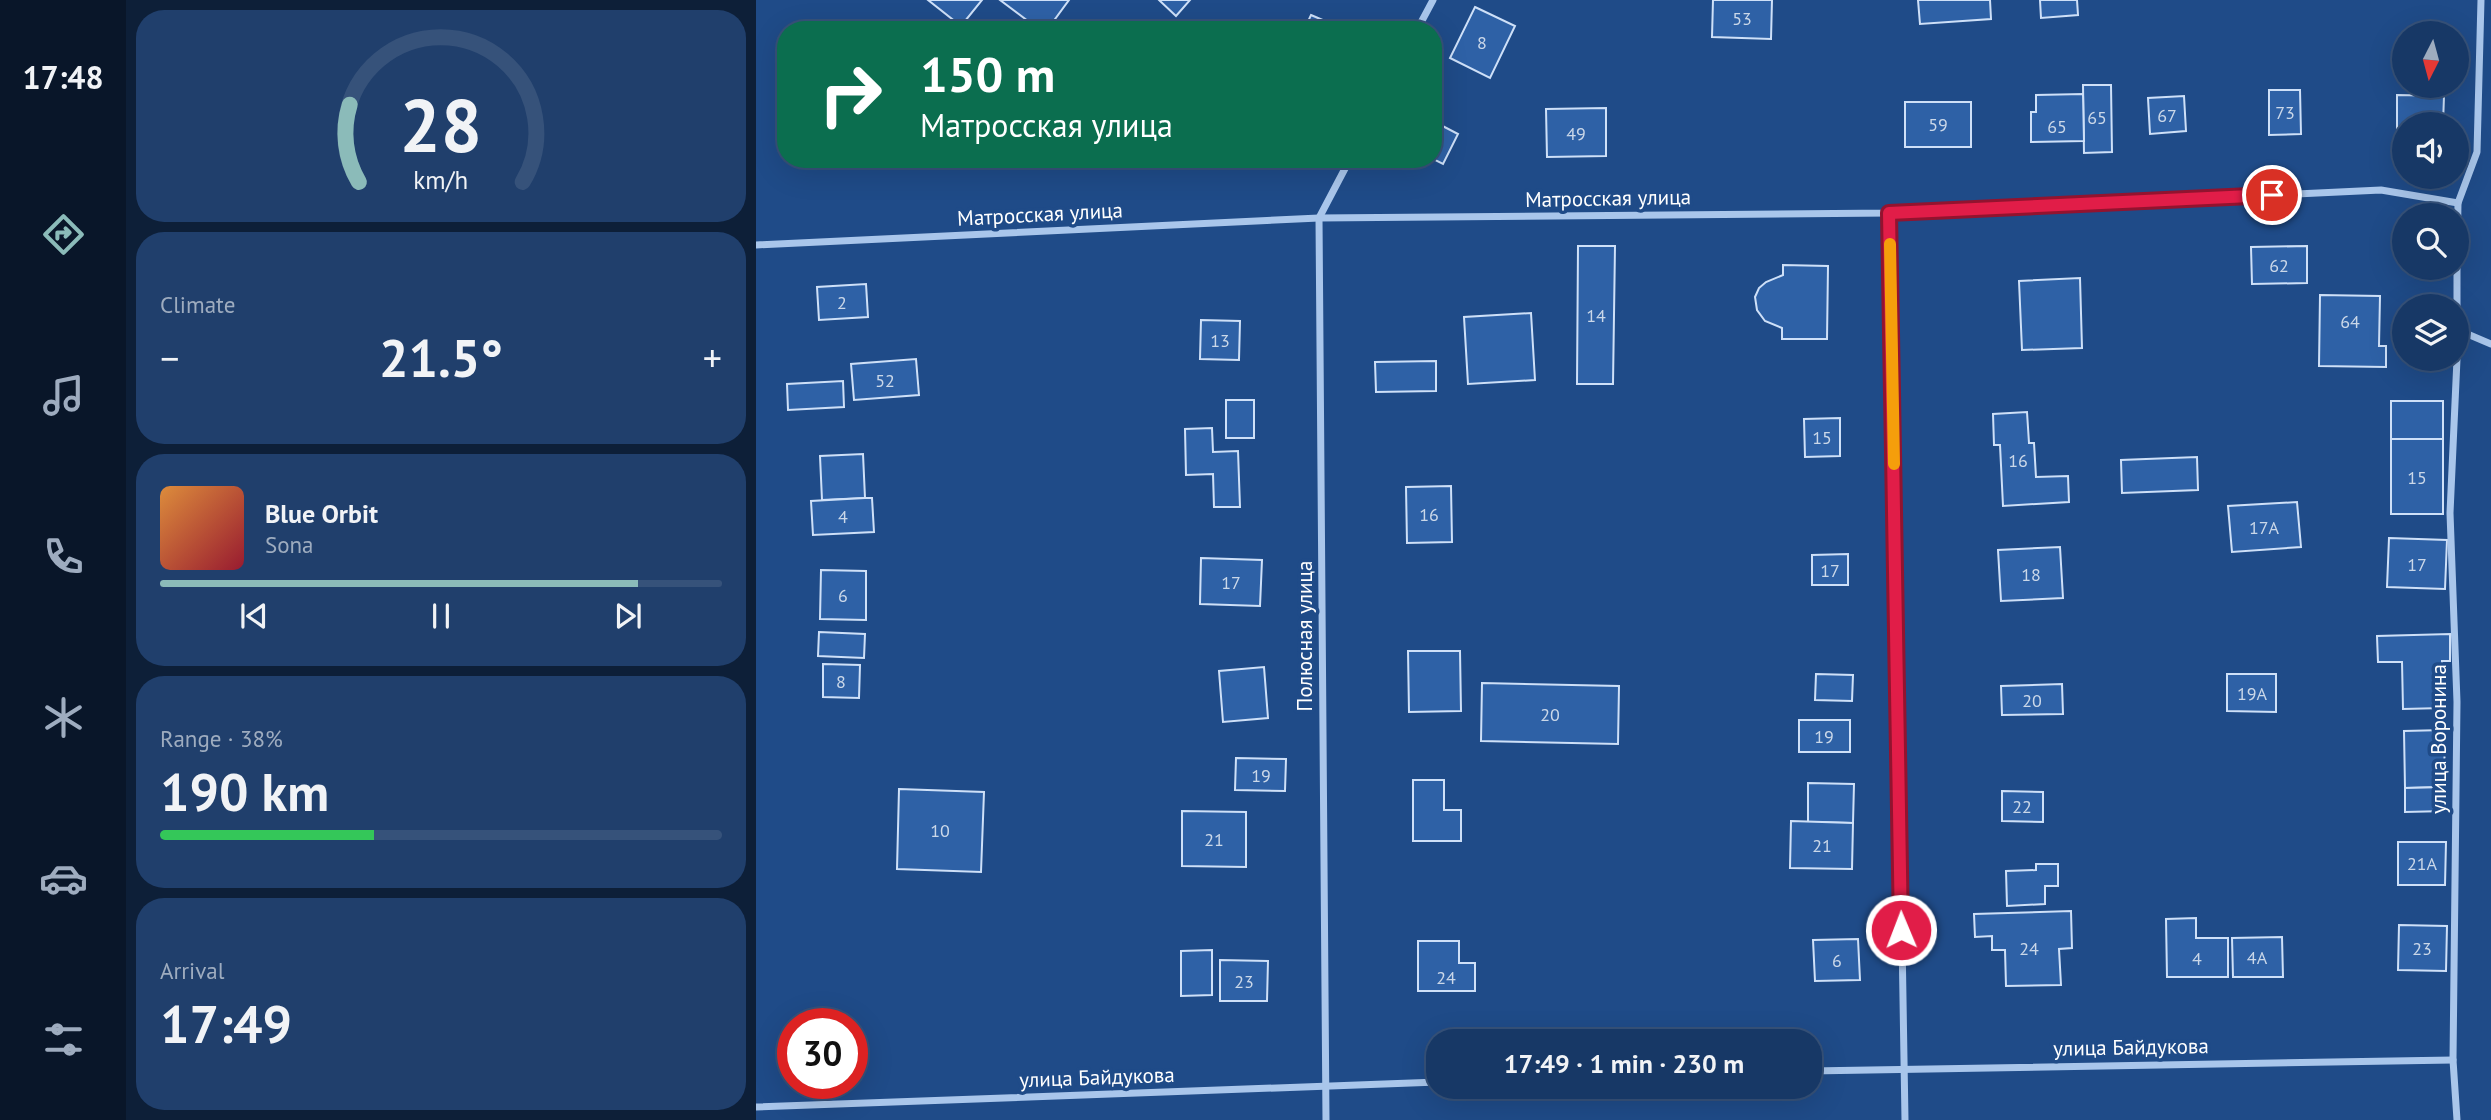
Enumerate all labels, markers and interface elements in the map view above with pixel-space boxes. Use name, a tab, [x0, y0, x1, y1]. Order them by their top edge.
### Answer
house number: 53	[1732, 7, 1752, 30]
north arrow	[2392, 21, 2469, 98]
map controls	[2392, 21, 2469, 371]
house number: 8	[1477, 31, 1487, 54]
text: 150 m	[920, 42, 1055, 106]
icon: right	[805, 49, 896, 140]
text: 17:48	[22, 56, 104, 98]
text: 28	[400, 78, 482, 172]
house number: 73	[2275, 101, 2295, 124]
text: Матросская улица	[920, 104, 1173, 146]
house number: 67	[2157, 104, 2177, 127]
house number: 65	[2087, 106, 2107, 129]
button: sound	[2392, 112, 2469, 189]
house number: 59	[1928, 113, 1948, 136]
house number: 65	[2047, 115, 2067, 138]
house number: 49	[1566, 122, 1586, 145]
text: km/h	[414, 164, 468, 196]
pin	[2242, 165, 2302, 225]
icon: arrive	[2253, 176, 2291, 214]
street label: Матросская улица	[1525, 183, 1691, 213]
street label: Матросская улица	[956, 196, 1124, 232]
button: search	[2392, 203, 2469, 280]
icon: directions	[39, 210, 88, 259]
house number: 62	[2269, 254, 2289, 277]
text: Climate	[160, 290, 235, 319]
house number: 2	[837, 291, 847, 314]
button: layers	[2392, 294, 2469, 371]
house number: 14	[1586, 304, 1606, 327]
house number: 64	[2340, 310, 2360, 333]
text: 21.5°	[379, 324, 503, 391]
house number: 13	[1210, 329, 1230, 352]
text: −	[160, 333, 179, 382]
text: +	[703, 333, 722, 382]
house number: 52	[875, 369, 895, 392]
icon: music	[39, 371, 88, 420]
house number: 15	[1812, 426, 1832, 449]
house number: 16	[2008, 449, 2028, 472]
house number: 15	[2407, 466, 2427, 489]
text: Blue Orbit	[265, 497, 378, 530]
house number: 16	[1419, 503, 1439, 526]
house number: 4	[838, 505, 848, 528]
house number: 17А	[2249, 516, 2280, 539]
text: Sona	[265, 530, 314, 559]
icon: phone	[39, 532, 88, 581]
house number: 17	[2407, 553, 2427, 576]
house number: 17	[1820, 559, 1840, 582]
street label: Полюсная улица	[1291, 561, 1318, 711]
house number: 18	[2021, 563, 2041, 586]
house number: 17	[1221, 571, 1241, 594]
house number: 6	[838, 584, 848, 607]
icon: previous	[235, 597, 273, 635]
icon: pause	[422, 597, 460, 635]
icon: next	[609, 597, 647, 635]
street label: улица Воронина	[2425, 664, 2452, 814]
house number: 8	[836, 670, 846, 693]
house number: 19А	[2237, 682, 2268, 705]
house number: 20	[2022, 689, 2042, 712]
icon: climate	[39, 693, 88, 742]
house number: 20	[1540, 703, 1560, 726]
text: Range · 38%	[160, 724, 283, 753]
house number: 19	[1814, 725, 1834, 748]
text: 190 km	[160, 758, 329, 825]
house number: 19	[1251, 764, 1271, 787]
house number: 22	[2012, 795, 2032, 818]
house number: 10	[930, 819, 950, 842]
house number: 21	[1204, 828, 1224, 851]
house number: 21	[1812, 834, 1832, 857]
house number: 21А	[2407, 852, 2438, 875]
icon: car	[39, 854, 88, 903]
position arrow	[1864, 893, 1938, 967]
house number: 24	[2019, 937, 2039, 960]
house number: 23	[2412, 937, 2432, 960]
house number: 4А	[2247, 946, 2268, 969]
house number: 4	[2192, 947, 2202, 970]
house number: 6	[1832, 949, 1842, 972]
text: Arrival	[160, 956, 224, 985]
house number: 24	[1436, 966, 1456, 989]
house number: 23	[1234, 970, 1254, 993]
text: 17:49	[160, 990, 292, 1057]
speed limit sign: 30	[777, 1008, 868, 1099]
icon: filters	[39, 1015, 88, 1064]
street label: улица Байдукова	[2053, 1032, 2209, 1062]
text: 17:49 · 1 min · 230 m	[1504, 1047, 1744, 1080]
street label: улица Байдукова	[1019, 1061, 1175, 1093]

